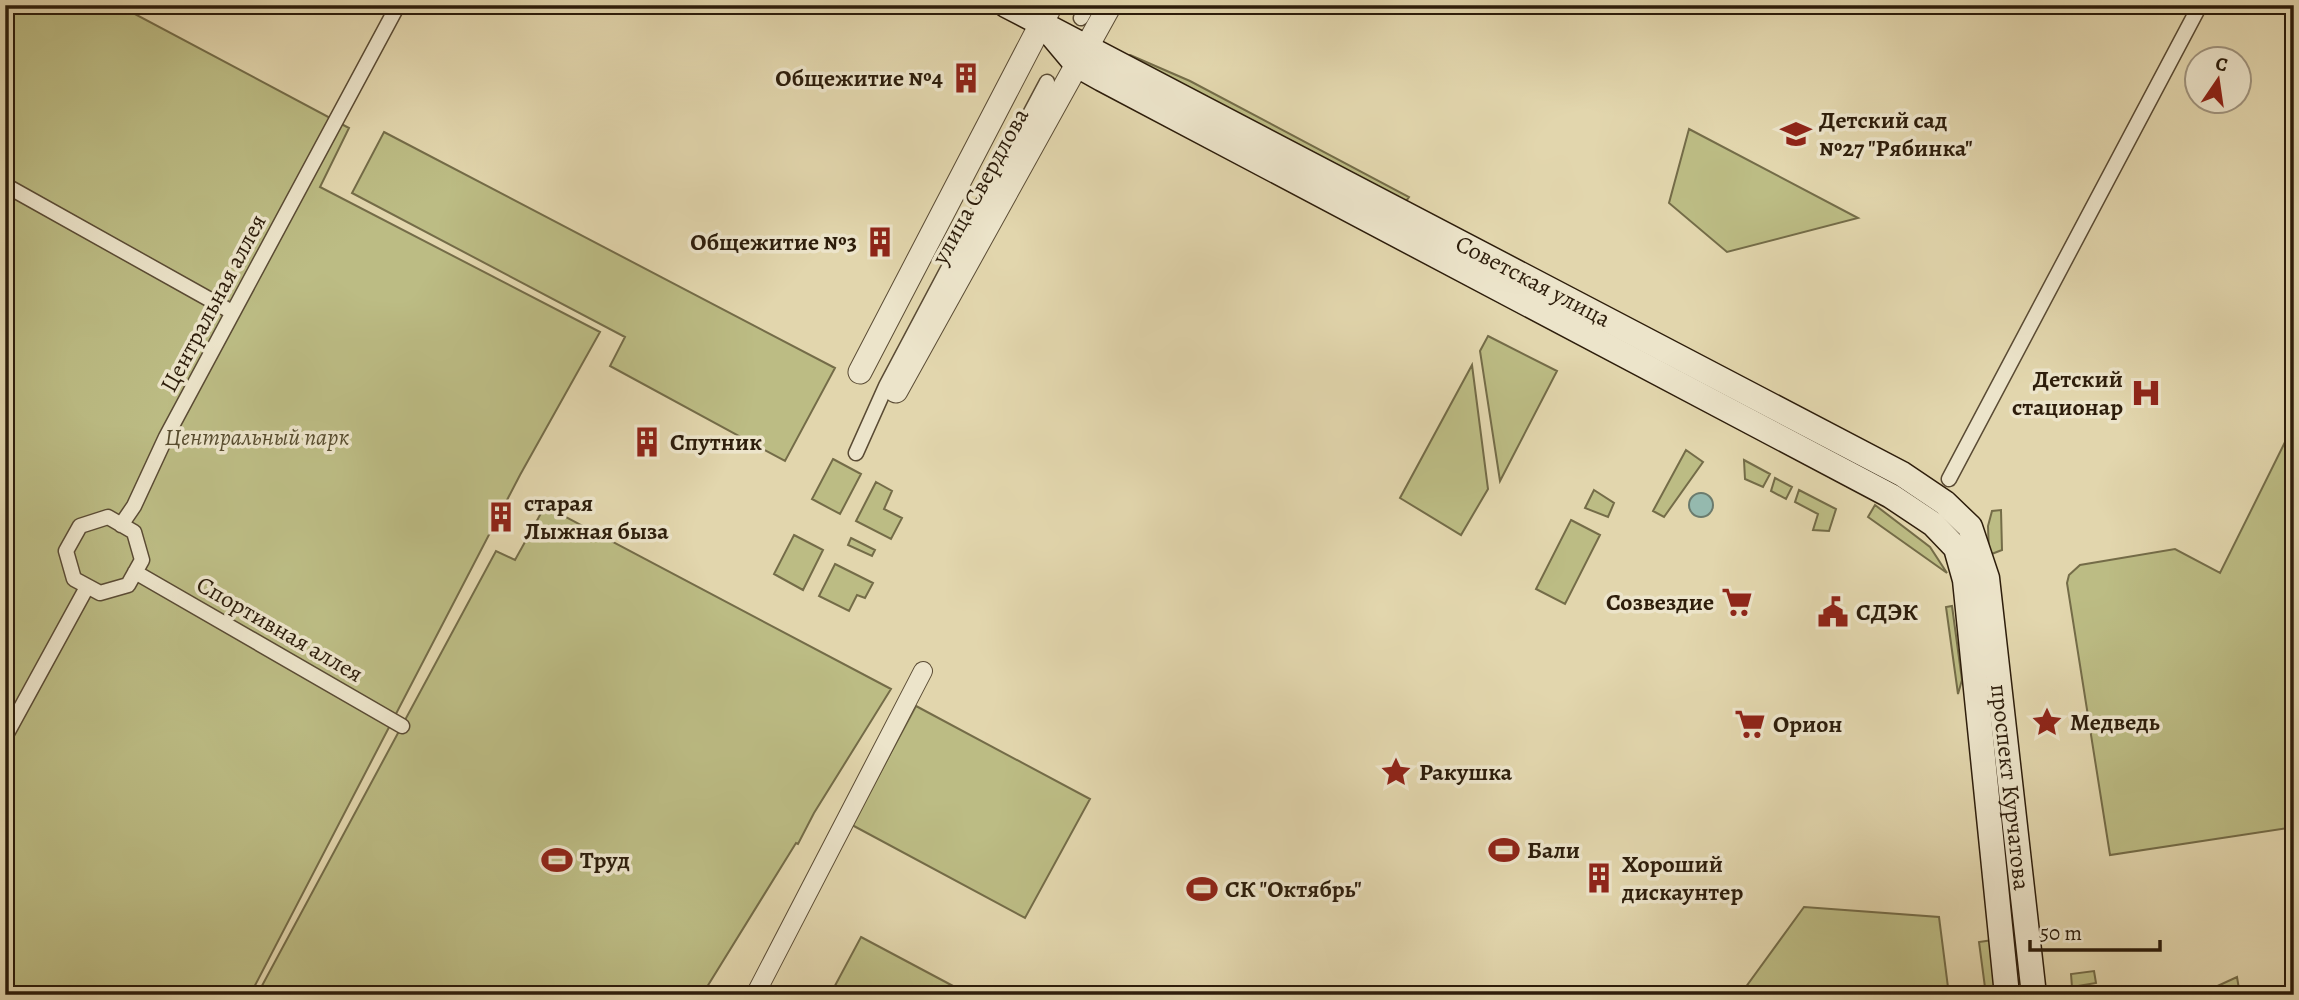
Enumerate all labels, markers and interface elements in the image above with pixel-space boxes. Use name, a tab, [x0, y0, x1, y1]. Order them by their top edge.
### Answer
north arrow	[2184, 46, 2254, 116]
text: С	[2213, 50, 2230, 78]
building icon: Общежитие №4	[949, 61, 983, 95]
place label: Общежитие №4	[775, 62, 943, 94]
street label: улица Свердлова	[923, 102, 1036, 271]
place label: Детский сад №27 "Рябинка"	[1819, 104, 1973, 164]
school or university icon: Детский сад №27 "Рябинка"	[1779, 117, 1813, 151]
street label: Центральная аллея	[153, 208, 273, 398]
building icon: Общежитие №3	[863, 225, 897, 259]
place label: Общежитие №3	[690, 226, 857, 258]
street label: Советская улица	[1450, 227, 1616, 335]
place label: Детский стационар	[2012, 363, 2123, 423]
hospital icon: Детский стационар	[2129, 376, 2163, 410]
park label: Центральный парк	[165, 421, 349, 453]
building icon: Спутник	[630, 425, 664, 459]
place label: Спутник	[670, 426, 762, 458]
place label: старая Лыжная быза	[524, 487, 669, 547]
building icon: старая Лыжная быза	[484, 500, 518, 534]
street label: Спортивная аллея	[191, 568, 369, 690]
supermarket icon: Созвездие	[1720, 585, 1754, 619]
place label: Созвездие	[1606, 586, 1714, 618]
public building icon: СДЭК	[1816, 595, 1850, 629]
place label: СДЭК	[1856, 596, 1918, 628]
street label: проспект Курчатова	[1983, 682, 2038, 892]
place icon: Медведь	[2030, 705, 2064, 739]
place label: Медведь	[2070, 706, 2160, 738]
supermarket icon: Орион	[1733, 707, 1767, 741]
place label: Орион	[1773, 708, 1843, 740]
place icon: Ракушка	[1379, 755, 1413, 789]
place label: Ракушка	[1419, 756, 1513, 788]
sports icon: Бали	[1487, 833, 1521, 867]
place label: Бали	[1527, 834, 1580, 866]
sports icon: Труд	[540, 843, 574, 877]
place label: Труд	[580, 844, 630, 876]
place label: Хороший дискаунтер	[1621, 848, 1743, 908]
building icon: Хороший дискаунтер	[1582, 861, 1616, 895]
sports icon: СК "Октябрь"	[1185, 872, 1219, 906]
place label: СК "Октябрь"	[1225, 873, 1362, 905]
scale bar	[2030, 909, 2159, 953]
text: 50 m	[2040, 919, 2082, 947]

